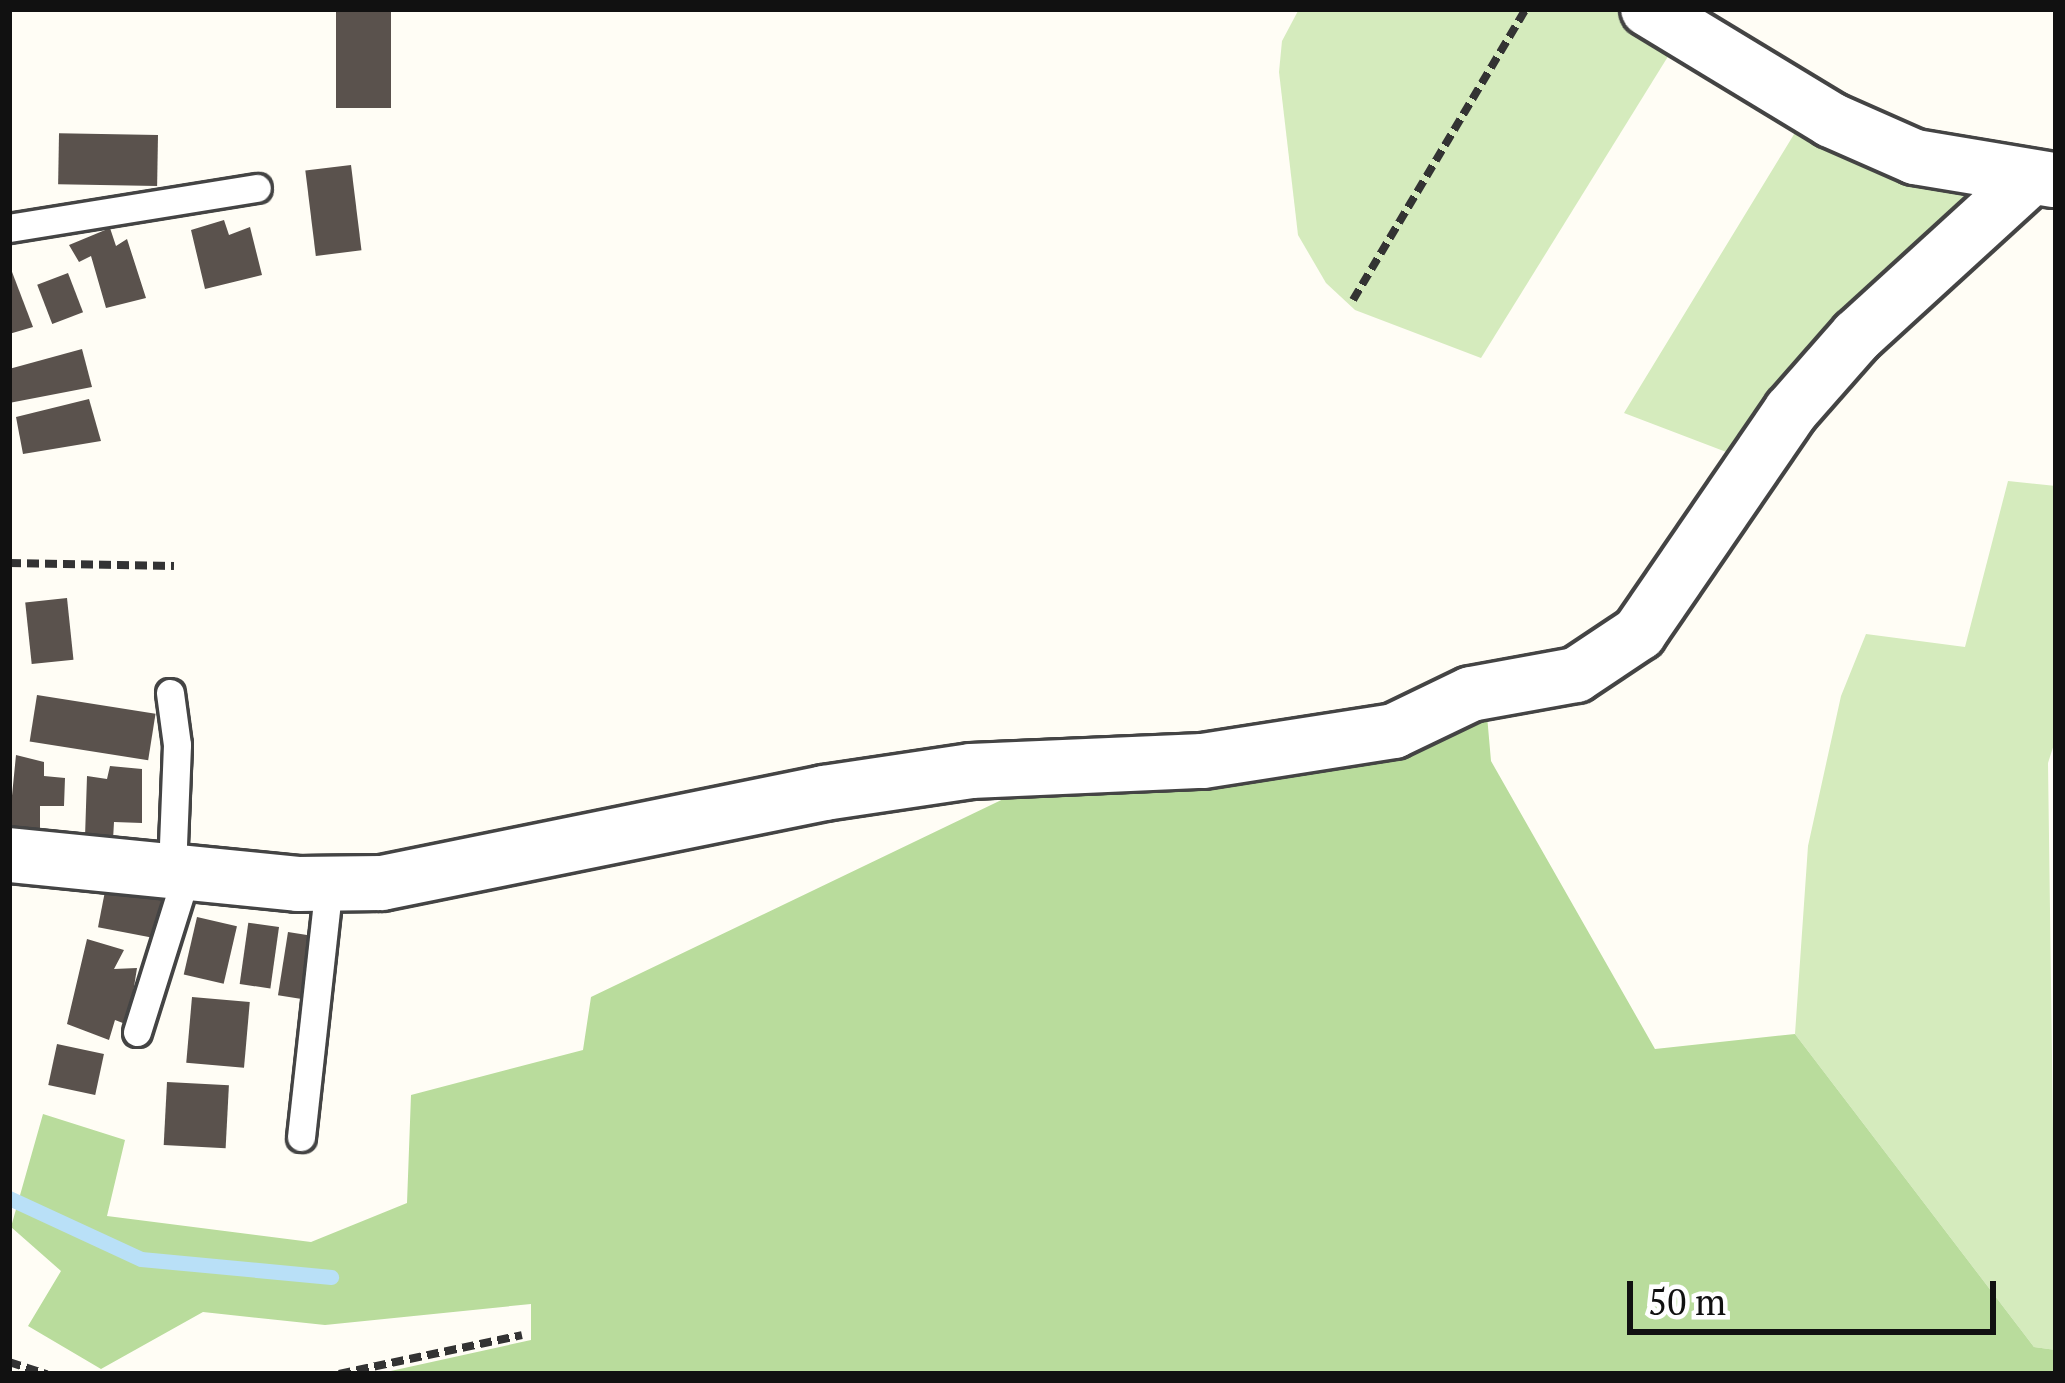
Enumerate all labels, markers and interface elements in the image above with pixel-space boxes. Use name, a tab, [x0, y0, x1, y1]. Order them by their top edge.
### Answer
scale bar	[1633, 1257, 2002, 1331]
text: 50 m	[1648, 1278, 1726, 1325]

